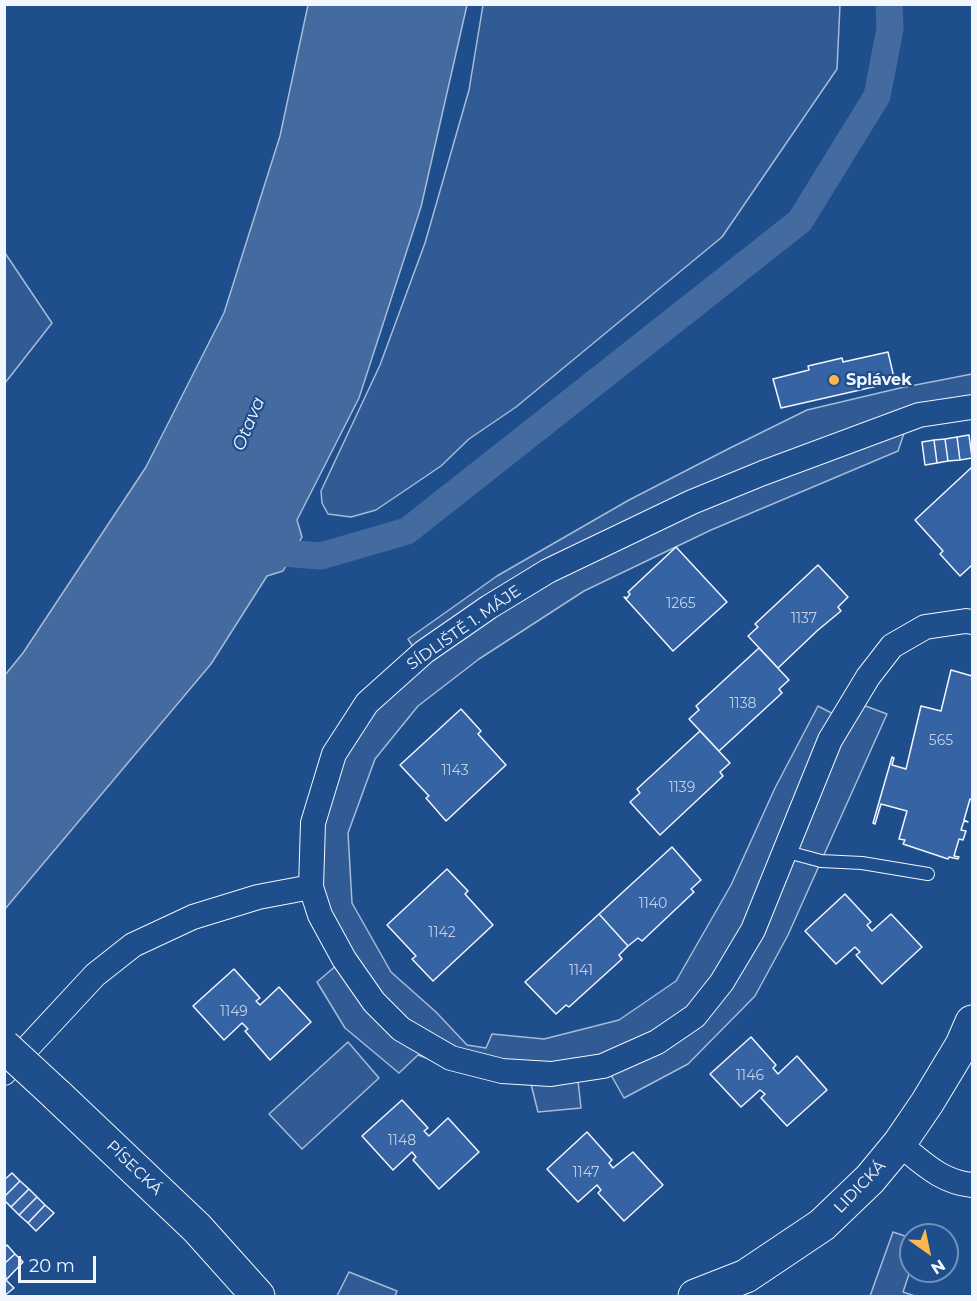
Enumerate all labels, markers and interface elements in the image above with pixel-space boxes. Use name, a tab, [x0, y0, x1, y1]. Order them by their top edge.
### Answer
place label: Splávek	[846, 370, 912, 390]
marker: Splávek	[827, 373, 841, 387]
water label: Otava	[228, 394, 270, 454]
street label: SÍDLIŠTĚ 1. MÁJE	[403, 581, 525, 675]
house number: 1265	[666, 596, 696, 612]
house number: 1137	[791, 611, 817, 627]
house number: 1138	[730, 696, 756, 712]
house number: 565	[929, 733, 953, 749]
house number: 1143	[441, 763, 469, 779]
house number: 1139	[669, 780, 695, 796]
house number: 1140	[639, 896, 667, 912]
house number: 1142	[428, 925, 456, 941]
house number: 1141	[569, 963, 593, 979]
house number: 1149	[220, 1004, 248, 1020]
house number: 1146	[736, 1068, 764, 1084]
house number: 1148	[388, 1133, 416, 1149]
street label: PÍSECKÁ	[102, 1137, 166, 1199]
street label: LIDICKÁ	[830, 1157, 890, 1217]
house number: 1147	[573, 1165, 599, 1181]
north arrow	[899, 1223, 959, 1283]
scale bar	[21, 1244, 99, 1282]
text: 20 m	[29, 1255, 75, 1277]
text: N	[927, 1255, 949, 1278]

